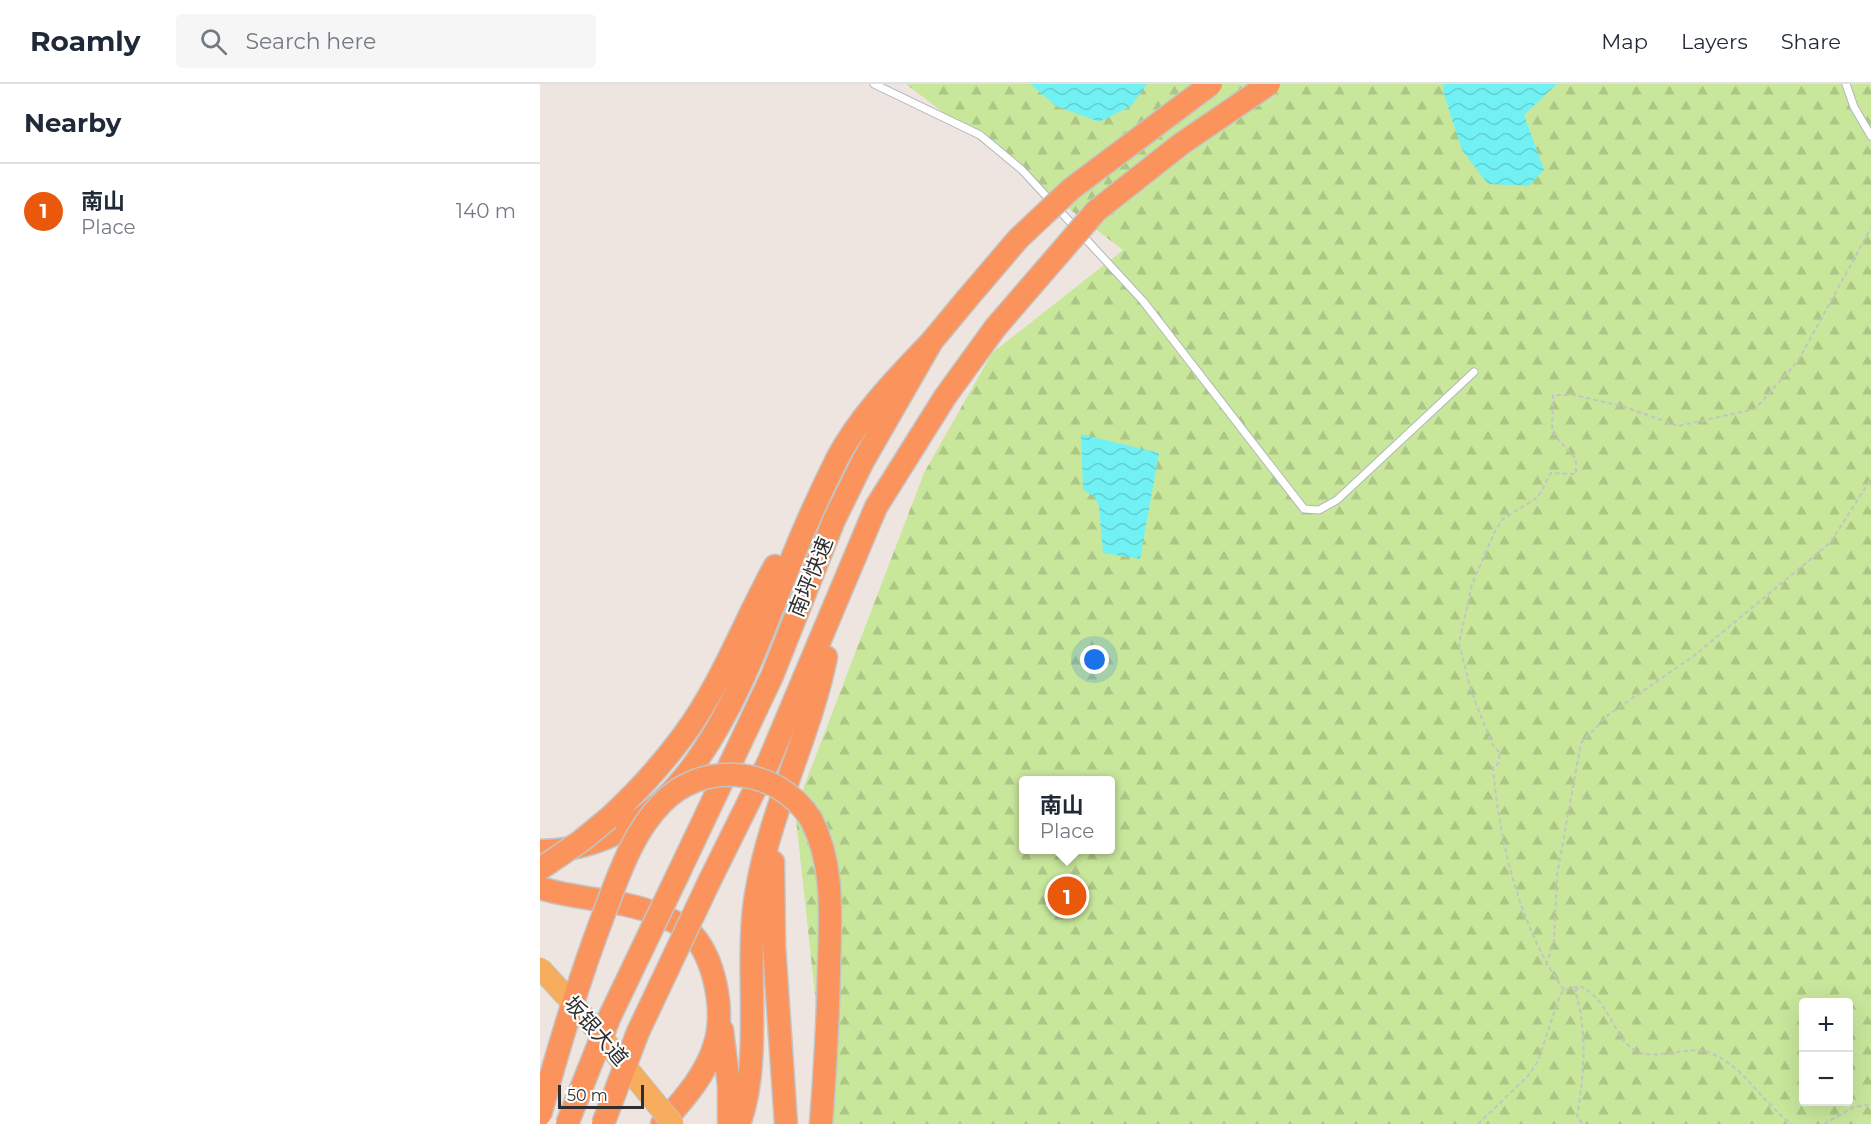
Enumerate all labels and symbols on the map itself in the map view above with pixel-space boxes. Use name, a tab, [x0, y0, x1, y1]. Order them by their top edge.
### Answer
street label: 南坪快速	[783, 533, 838, 620]
your location	[1080, 645, 1109, 674]
pin: 1	[1048, 874, 1086, 918]
street label: 坂银大道	[559, 991, 633, 1071]
scale bar	[558, 1082, 644, 1110]

